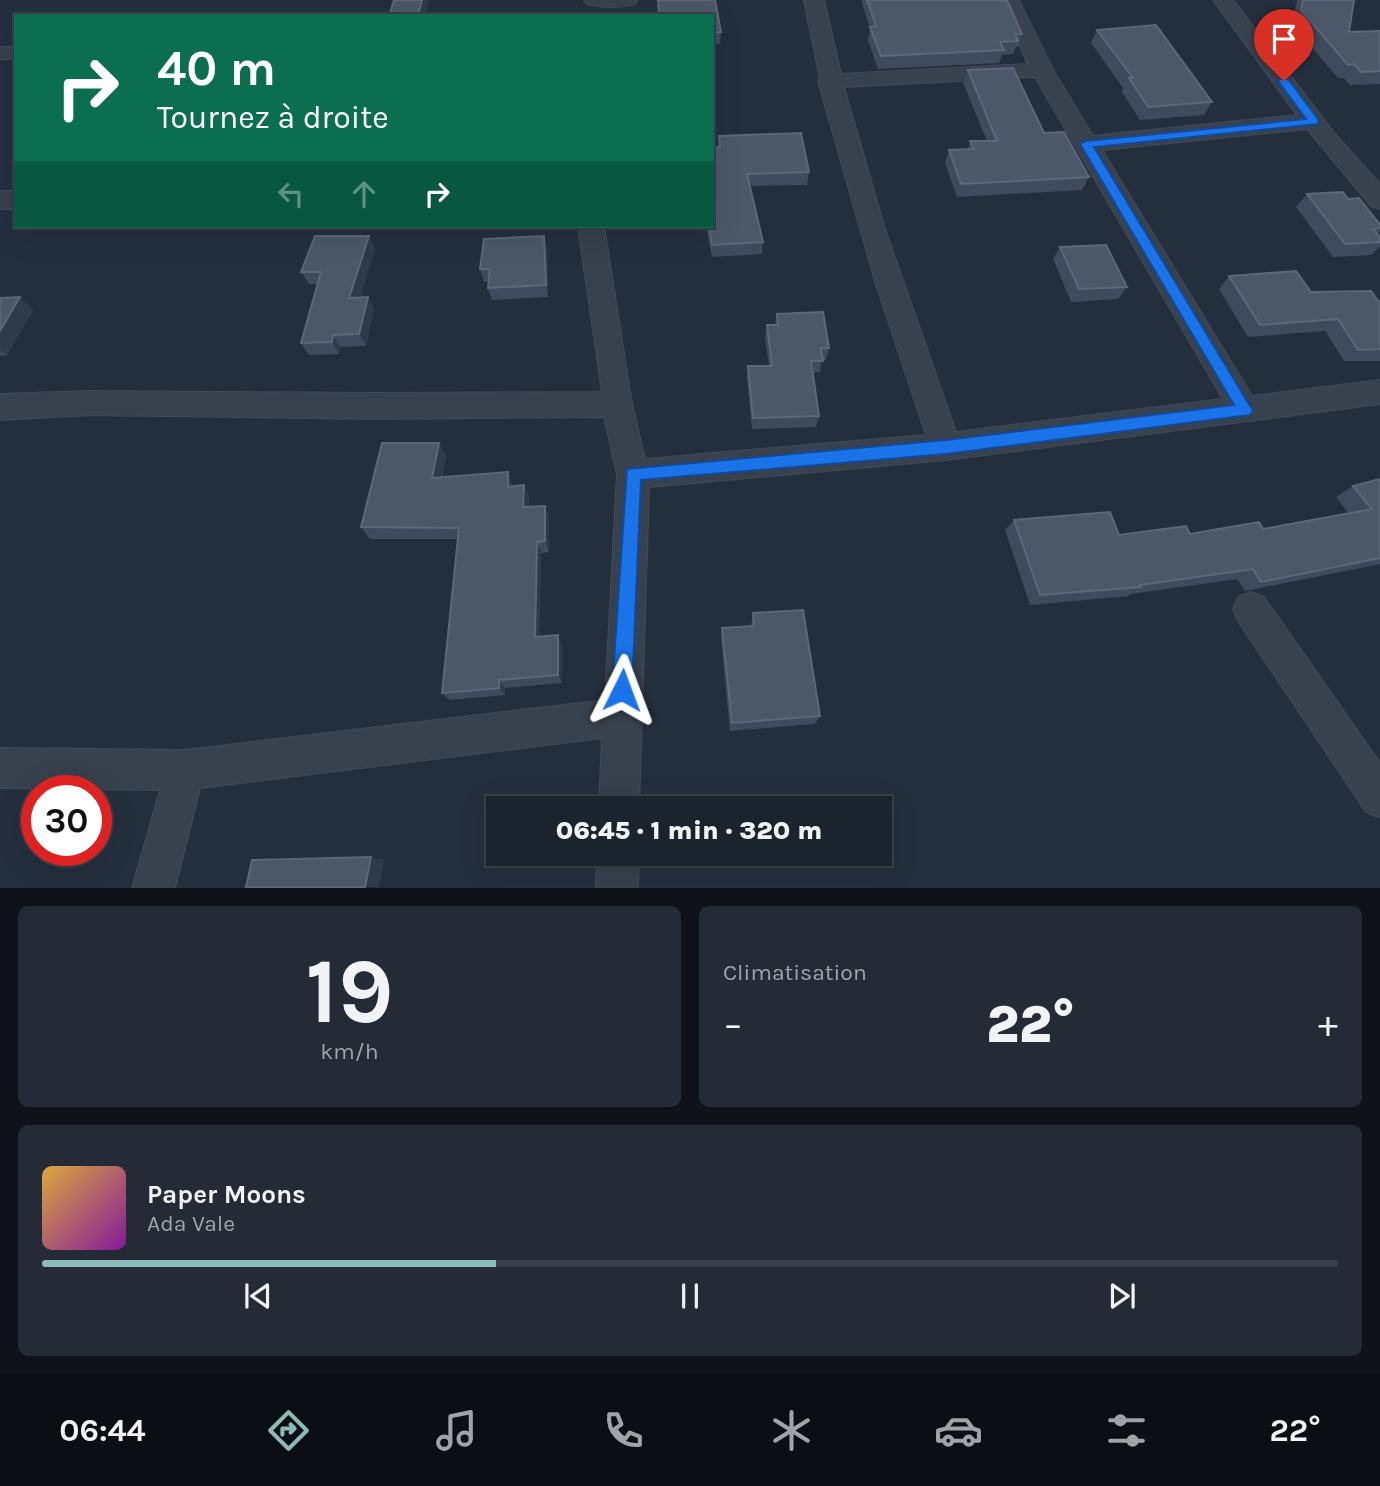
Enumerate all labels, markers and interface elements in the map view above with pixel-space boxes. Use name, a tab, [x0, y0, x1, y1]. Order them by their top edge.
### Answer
pin	[1254, 9, 1314, 81]
icon: arrive	[1265, 20, 1303, 58]
text: 40 m	[157, 40, 276, 97]
icon: right	[42, 42, 133, 133]
text: Tournez à droite	[157, 99, 389, 136]
icon: left	[272, 175, 310, 213]
icon: ahead	[345, 175, 383, 213]
icon: right	[418, 175, 456, 213]
position arrow	[585, 653, 659, 727]
speed limit sign: 30	[21, 775, 112, 866]
text: 06:45 · 1 min · 320 m	[556, 815, 822, 846]
text: 19	[306, 939, 393, 1045]
text: Climatisation	[723, 959, 867, 986]
text: 22°	[986, 994, 1075, 1055]
text: −	[723, 1002, 743, 1047]
text: +	[1318, 1002, 1338, 1047]
text: km/h	[320, 1038, 379, 1065]
text: Paper Moons	[147, 1179, 306, 1210]
text: Ada Vale	[147, 1210, 235, 1237]
icon: previous	[239, 1277, 277, 1315]
icon: pause	[671, 1277, 709, 1315]
icon: next	[1103, 1277, 1141, 1315]
icon: directions	[264, 1406, 313, 1455]
icon: music	[432, 1406, 481, 1455]
icon: phone	[599, 1406, 648, 1455]
icon: climate	[767, 1406, 816, 1455]
icon: car	[934, 1406, 983, 1455]
icon: filters	[1102, 1406, 1151, 1455]
text: 06:44	[59, 1412, 146, 1449]
text: 22°	[1269, 1412, 1321, 1449]

